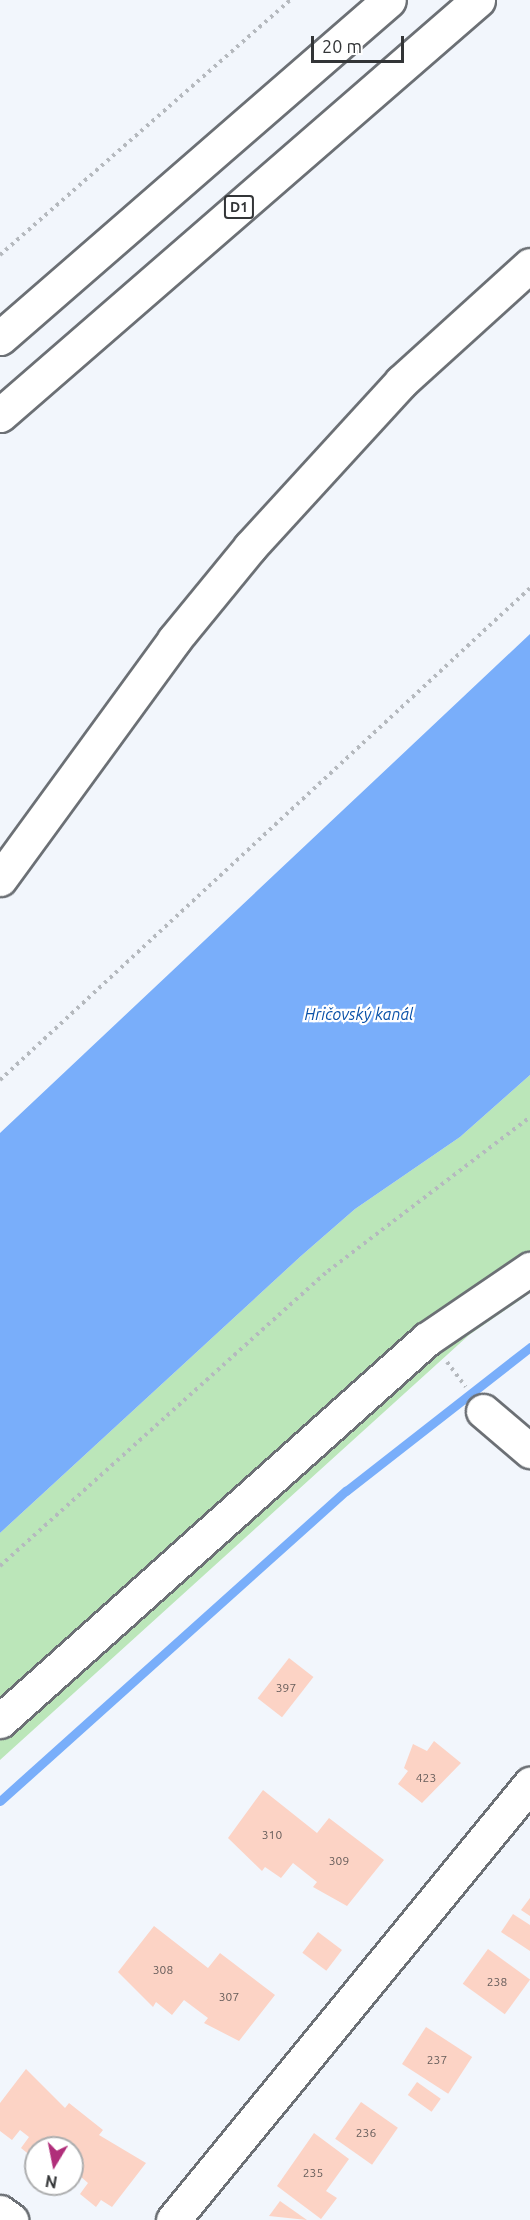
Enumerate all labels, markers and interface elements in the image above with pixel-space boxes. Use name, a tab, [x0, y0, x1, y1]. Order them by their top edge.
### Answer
scale bar	[314, 24, 407, 62]
text: 20 m	[322, 36, 362, 56]
road number: D1	[222, 196, 256, 218]
water label: Hričovský kanál	[304, 1004, 414, 1024]
house number: 397	[276, 1681, 296, 1695]
house number: 423	[416, 1771, 436, 1785]
house number: 310	[262, 1828, 282, 1842]
house number: 309	[329, 1854, 349, 1868]
house number: 308	[153, 1963, 173, 1977]
house number: 238	[487, 1975, 507, 1989]
house number: 307	[219, 1990, 239, 2004]
house number: 237	[427, 2053, 447, 2067]
house number: 236	[356, 2126, 376, 2140]
north arrow	[24, 2136, 84, 2196]
house number: 235	[303, 2166, 323, 2180]
text: N	[44, 2172, 59, 2192]

